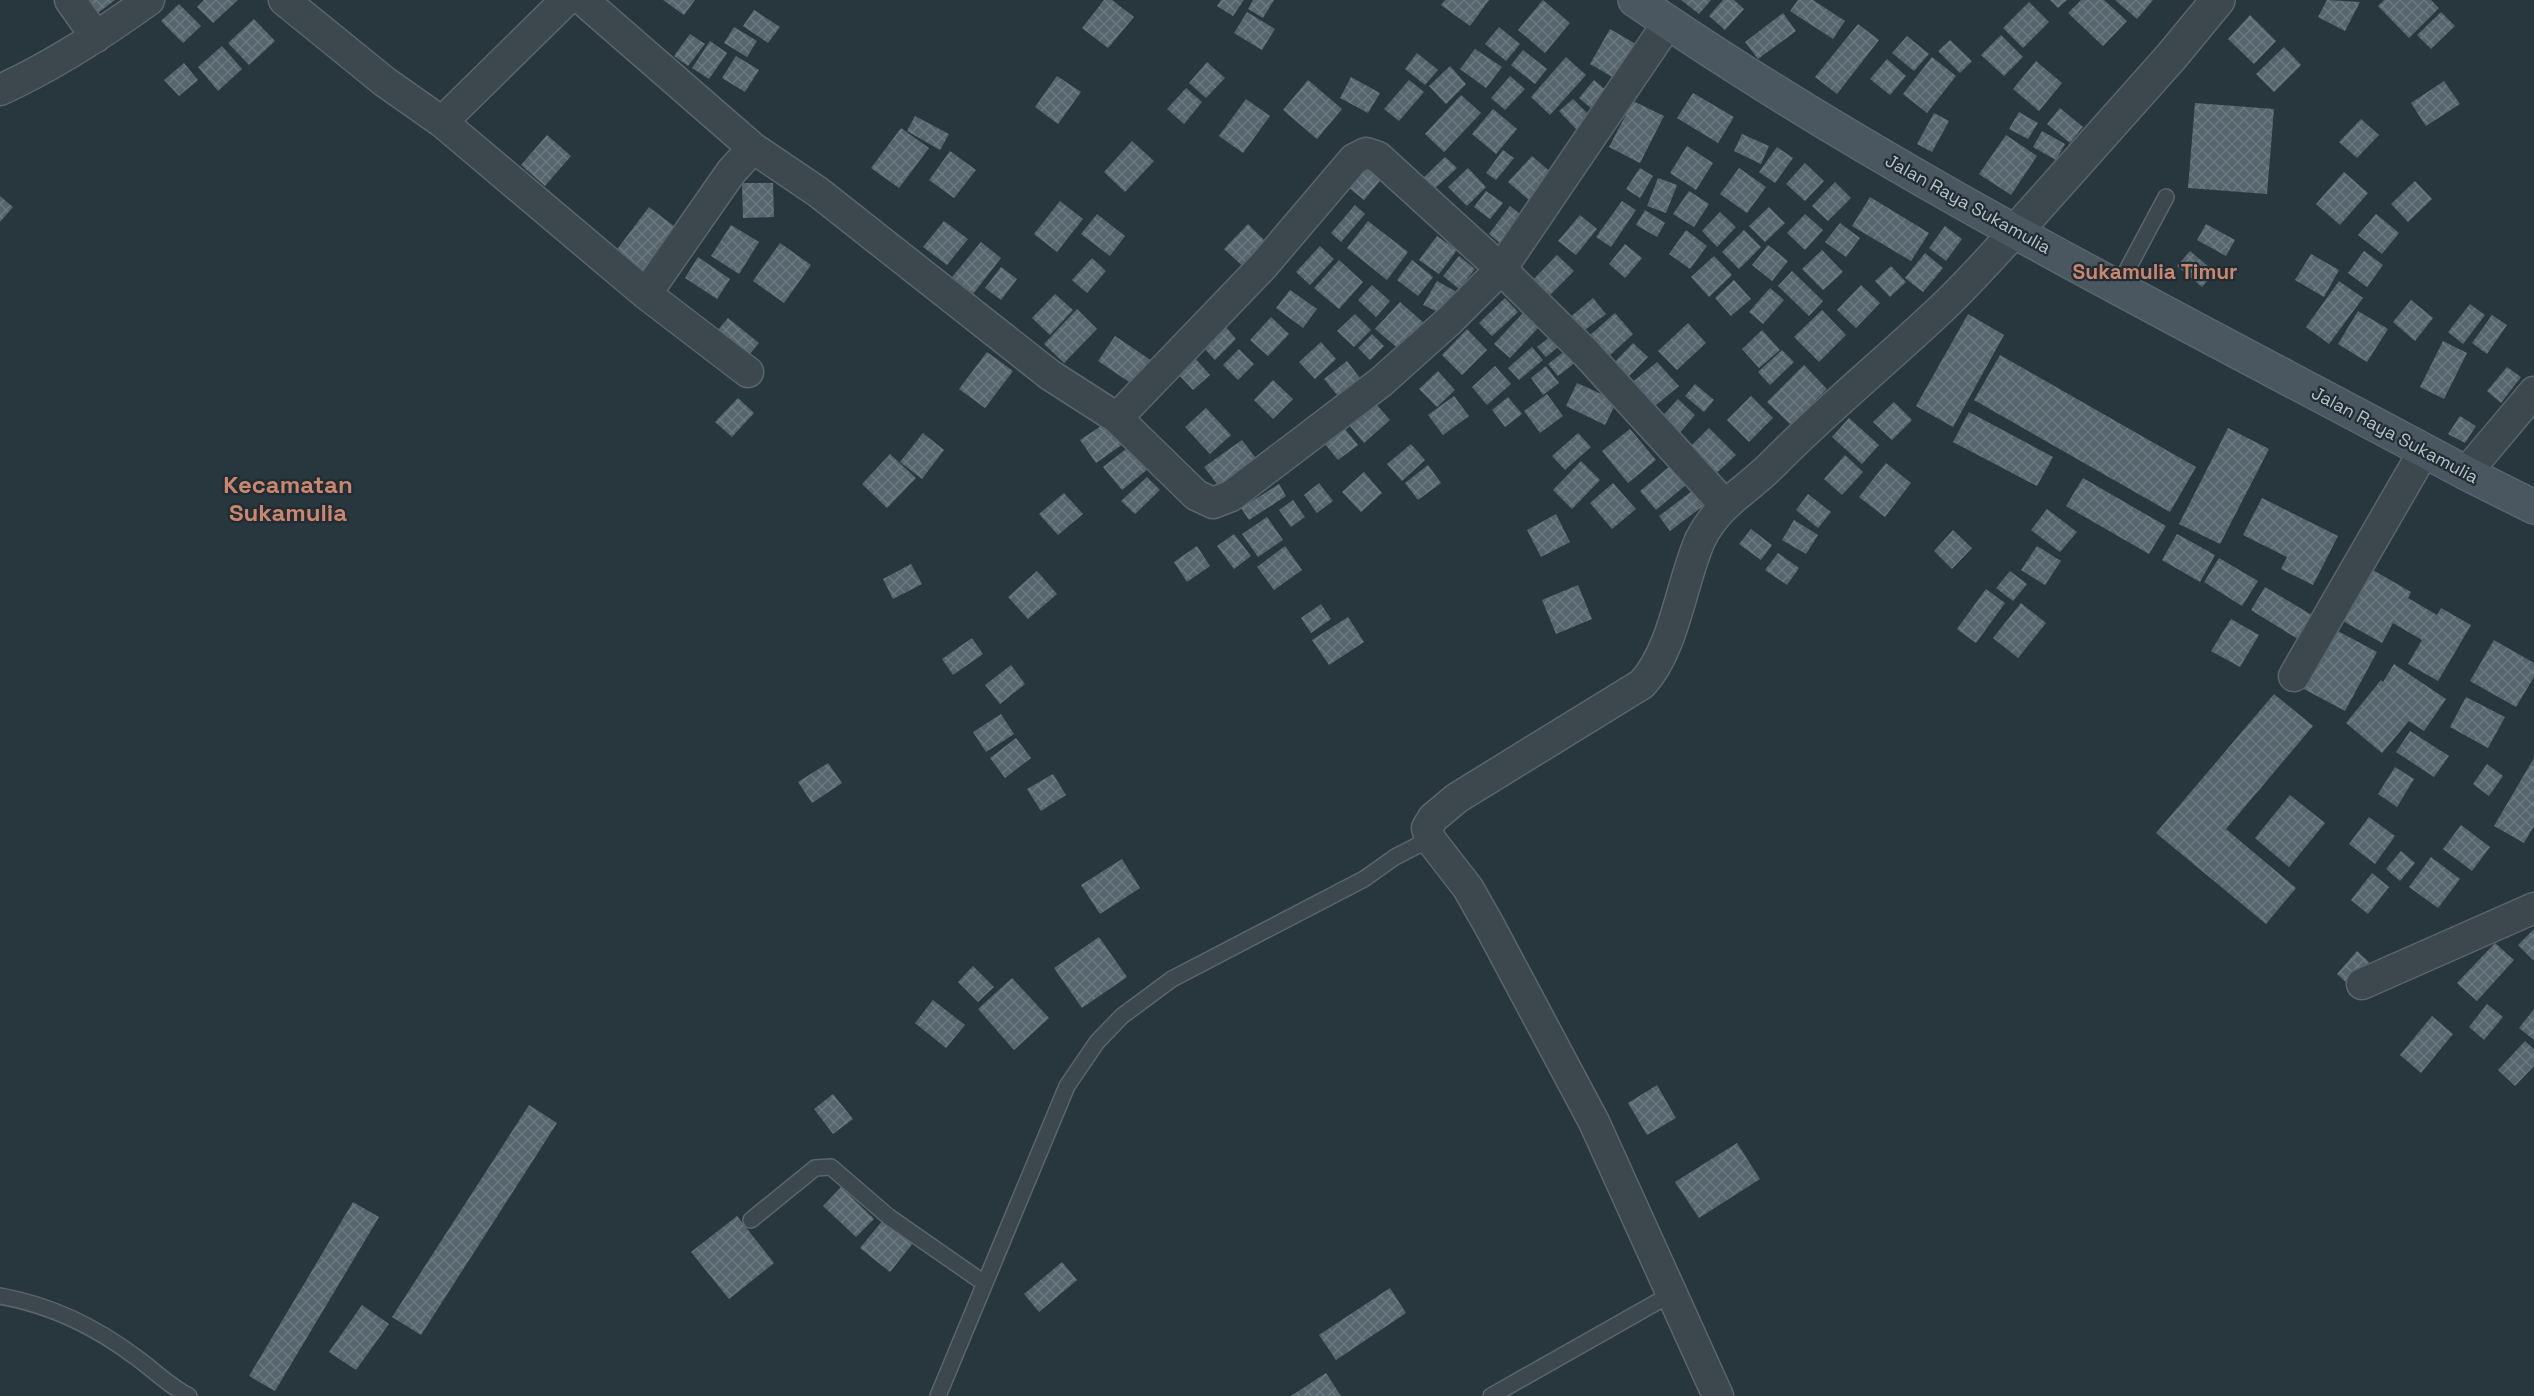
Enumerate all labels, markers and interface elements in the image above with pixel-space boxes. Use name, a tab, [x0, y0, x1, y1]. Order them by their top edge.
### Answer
street label: Jalan Raya Sukamulia	[1881, 148, 2055, 259]
district label: Sukamulia Timur	[2073, 258, 2237, 285]
street label: Jalan Raya Sukamulia	[2308, 381, 2483, 488]
district label: Kecamatan Sukamulia	[223, 469, 353, 528]

